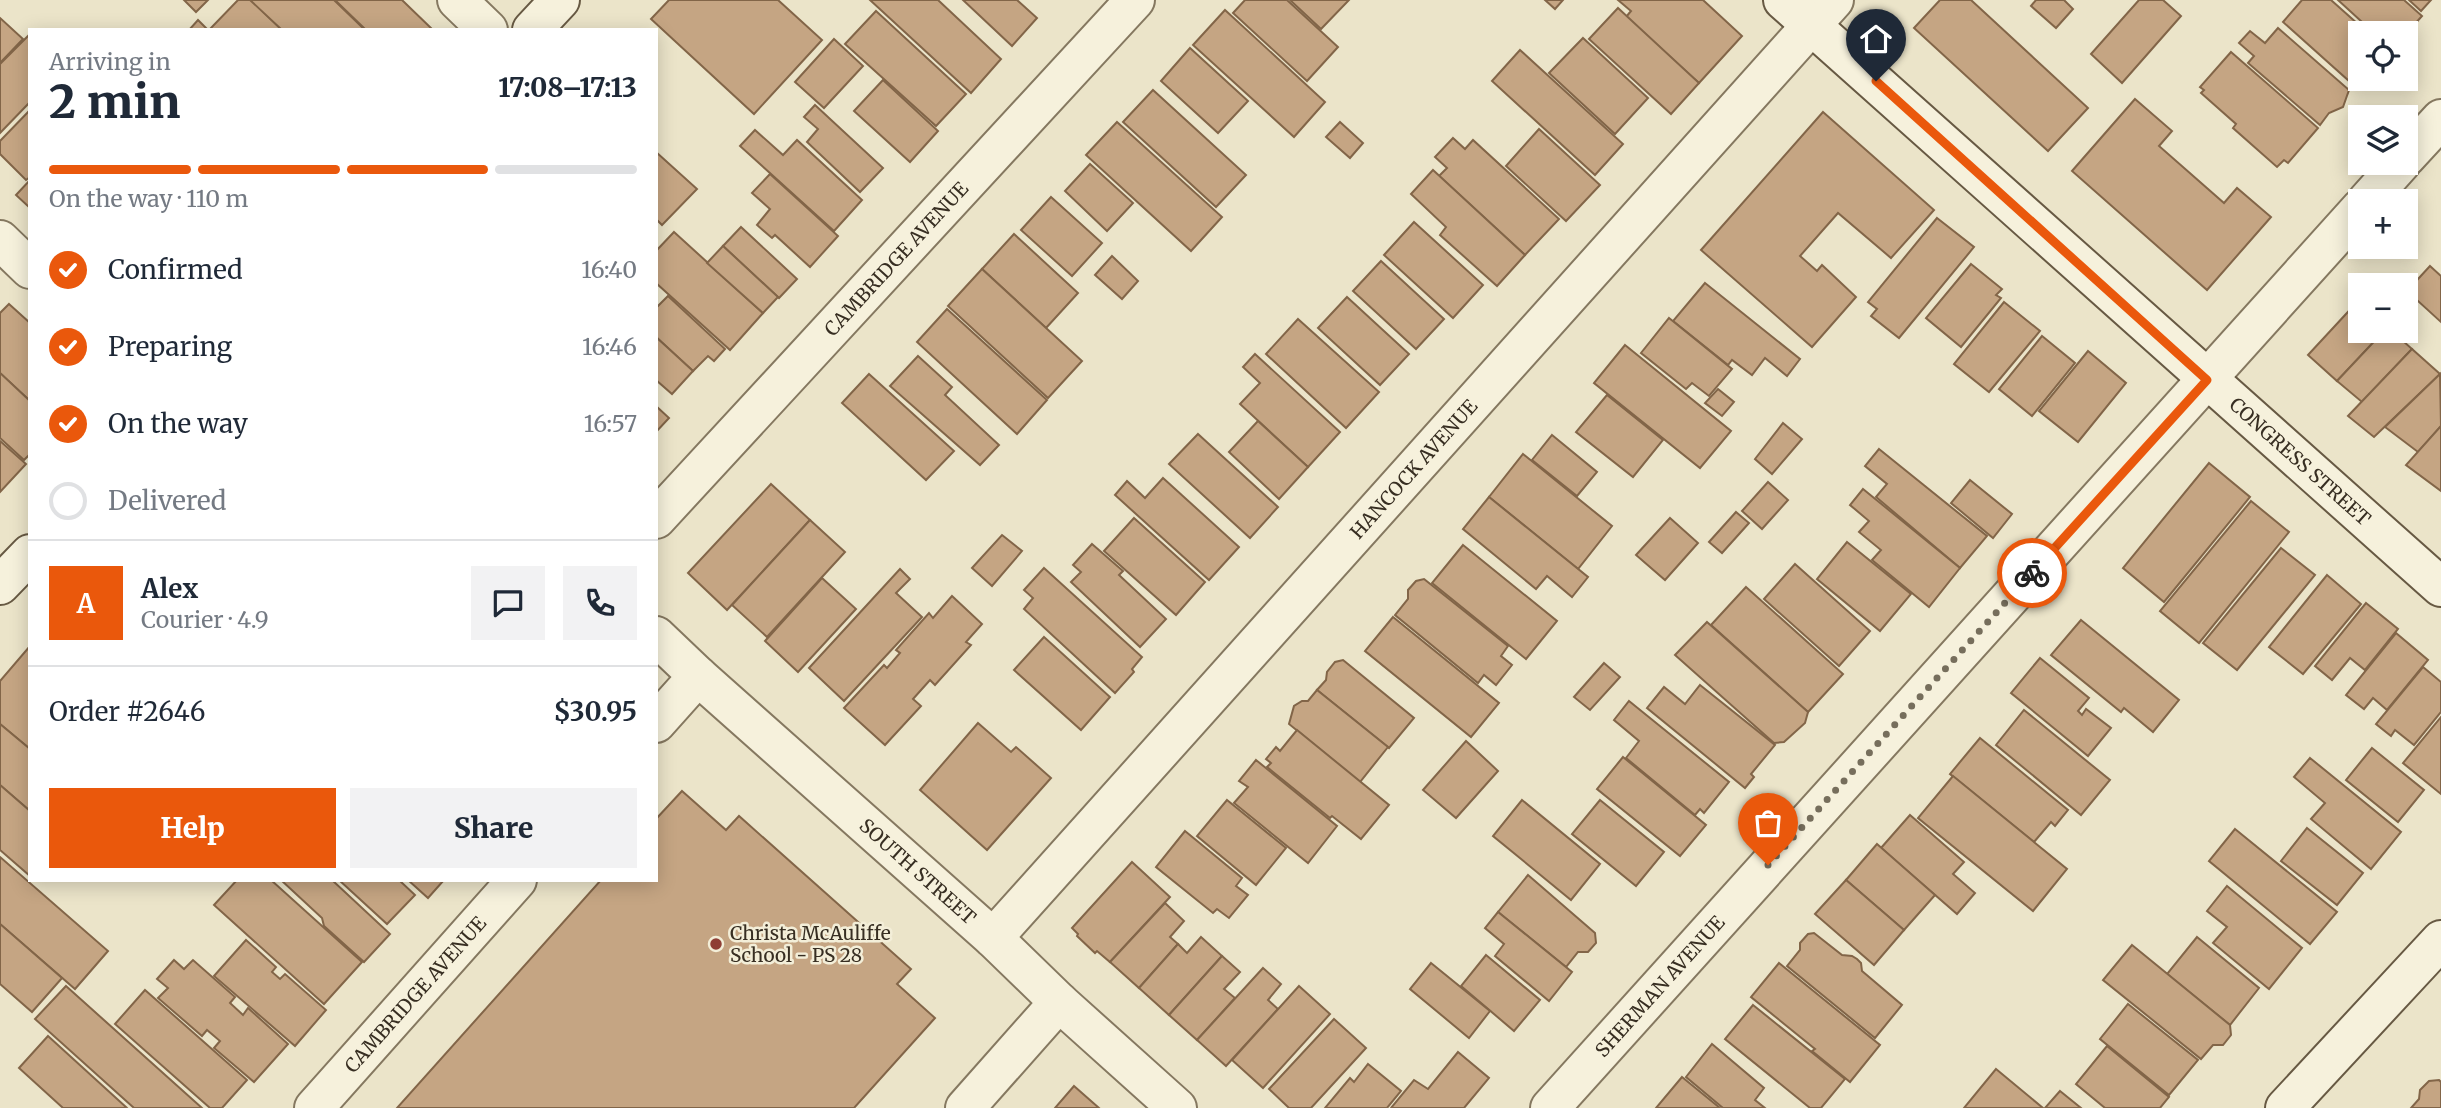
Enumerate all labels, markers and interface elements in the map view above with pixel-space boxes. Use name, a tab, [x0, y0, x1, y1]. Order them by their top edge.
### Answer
pin	[1846, 9, 1906, 81]
icon: home	[1857, 20, 1895, 58]
map controls	[2348, 21, 2418, 343]
button: locate	[2348, 21, 2418, 91]
text: Arriving in	[49, 47, 171, 76]
text: 17:08–17:13	[498, 71, 637, 104]
text: 2 min	[49, 73, 181, 131]
button: layers	[2348, 105, 2418, 175]
street label: CAMBRIDGE AVENUE	[819, 177, 973, 341]
text: On the way · 110 m	[49, 184, 248, 213]
button: +	[2348, 189, 2418, 259]
icon: check	[49, 251, 87, 289]
text: Confirmed	[108, 253, 243, 286]
text: 16:40	[581, 255, 637, 284]
button: −	[2348, 273, 2418, 343]
icon: check	[49, 328, 87, 366]
text: Preparing	[108, 330, 232, 363]
text: 16:46	[582, 332, 637, 361]
street label: CONGRESS STREET	[2225, 392, 2376, 531]
street label: HANCOCK AVENUE	[1345, 394, 1482, 543]
icon: check	[49, 405, 87, 443]
text: On the way	[108, 407, 248, 440]
text: 16:57	[584, 409, 637, 438]
text: Delivered	[108, 484, 227, 517]
courier	[1997, 538, 2067, 608]
icon: bike	[2013, 554, 2051, 592]
button: chat	[471, 566, 545, 640]
button: phone	[563, 566, 637, 640]
text: Alex	[141, 572, 198, 605]
text: A	[77, 587, 95, 620]
text: Courier · 4.9	[141, 605, 269, 634]
text: Order #2646	[49, 695, 205, 728]
text: $30.95	[553, 695, 637, 728]
button: Help	[49, 788, 336, 868]
button: Share	[350, 788, 637, 868]
pin	[1738, 793, 1798, 865]
icon: bag	[1749, 804, 1787, 842]
street label: SOUTH STREET	[855, 813, 981, 929]
street label: SHERMAN AVENUE	[1590, 910, 1730, 1062]
street label: CAMBRIDGE AVENUE	[339, 911, 491, 1078]
place label: Christa McAuliffe School - PS 28	[730, 921, 891, 967]
marker: Christa McAuliffe School - PS 28	[708, 936, 724, 952]

